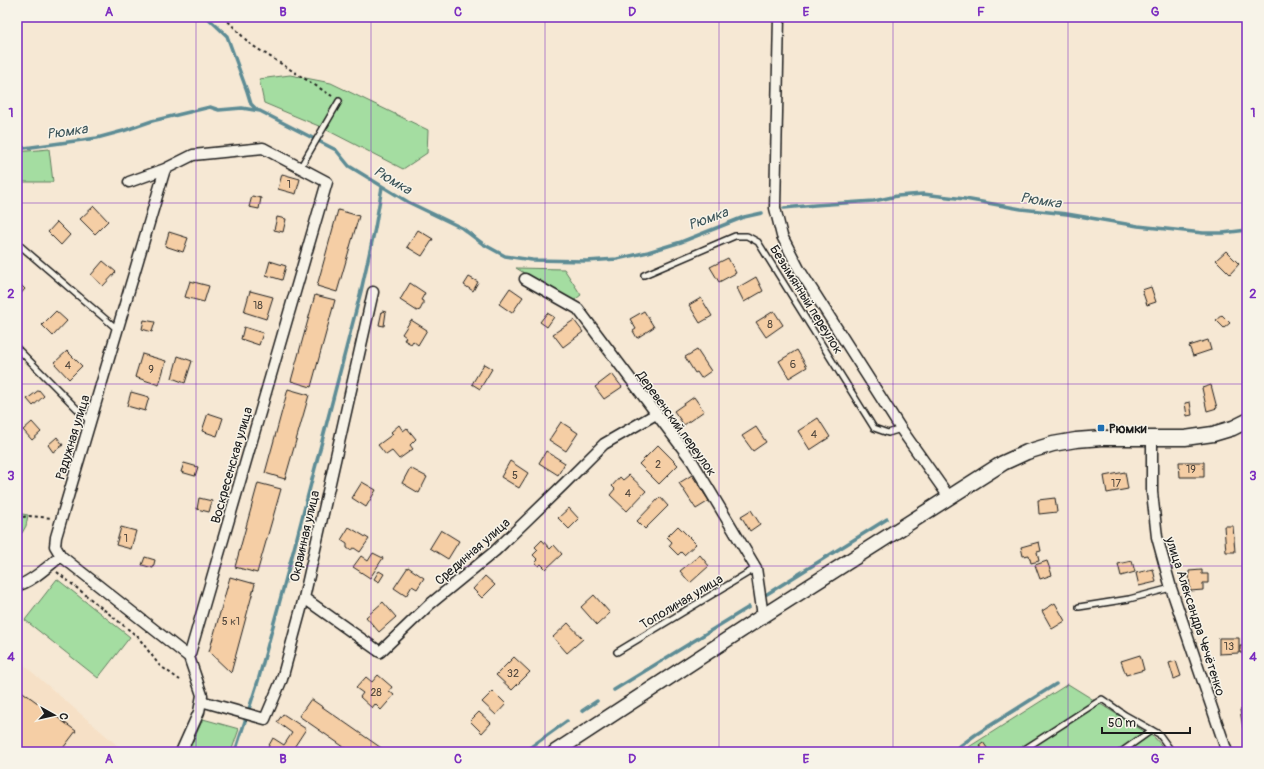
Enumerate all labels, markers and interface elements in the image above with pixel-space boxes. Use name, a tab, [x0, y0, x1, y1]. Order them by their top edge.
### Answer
text: A	[105, 4, 114, 20]
text: B	[279, 4, 287, 20]
text: C	[454, 4, 462, 20]
text: D	[628, 4, 636, 20]
text: E	[803, 4, 810, 20]
text: F	[977, 4, 985, 20]
text: G	[1151, 4, 1160, 20]
text: 1	[8, 105, 14, 121]
text: 1	[1250, 105, 1256, 121]
water label: Рюмка	[46, 120, 90, 143]
water label: Рюмка	[371, 163, 416, 199]
house number: 1	[287, 178, 291, 191]
water label: Рюмка	[1019, 189, 1064, 212]
water label: Рюмка	[686, 203, 732, 233]
street label: Безымянный переулок	[766, 242, 846, 357]
text: 2	[7, 286, 15, 302]
text: 2	[1249, 286, 1257, 302]
house number: 18	[253, 299, 263, 312]
house number: 8	[767, 318, 773, 331]
house number: 6	[790, 358, 796, 371]
house number: 4	[65, 359, 72, 372]
house number: 9	[148, 363, 154, 376]
street label: Деревенский переулок	[632, 367, 720, 479]
street label: Радужная улица	[52, 393, 93, 482]
street label: Воскресенская улица	[208, 405, 256, 525]
place label: Рюмки	[1109, 421, 1147, 437]
marker: Рюмки	[1096, 423, 1106, 433]
house number: 4	[811, 428, 818, 441]
house number: 2	[655, 458, 661, 471]
house number: 19	[1186, 463, 1196, 476]
text: 3	[7, 468, 15, 484]
text: 3	[1249, 468, 1257, 484]
house number: 5	[512, 469, 518, 482]
house number: 17	[1111, 477, 1121, 490]
house number: 4	[625, 487, 632, 500]
street label: Окраинная улица	[287, 489, 323, 583]
street label: Срединная улица	[432, 515, 514, 589]
house number: 1	[124, 532, 128, 545]
street label: улица Александра Чечётенко	[1161, 534, 1228, 698]
street label: Тополиная улица	[637, 571, 726, 633]
house number: 5 к1	[222, 615, 240, 628]
house number: 13	[1224, 640, 1234, 653]
text: 4	[7, 649, 15, 665]
text: 4	[1249, 649, 1257, 665]
house number: 32	[507, 667, 519, 680]
house number: 28	[370, 686, 382, 699]
north arrow	[34, 695, 74, 735]
scale bar	[1102, 709, 1190, 735]
text: С	[56, 712, 70, 721]
text: 50 m	[1108, 716, 1136, 731]
text: A	[105, 751, 114, 767]
text: B	[279, 751, 287, 767]
text: C	[454, 751, 462, 767]
text: D	[628, 751, 636, 767]
text: E	[803, 751, 810, 767]
text: F	[977, 751, 985, 767]
text: G	[1151, 751, 1160, 767]

